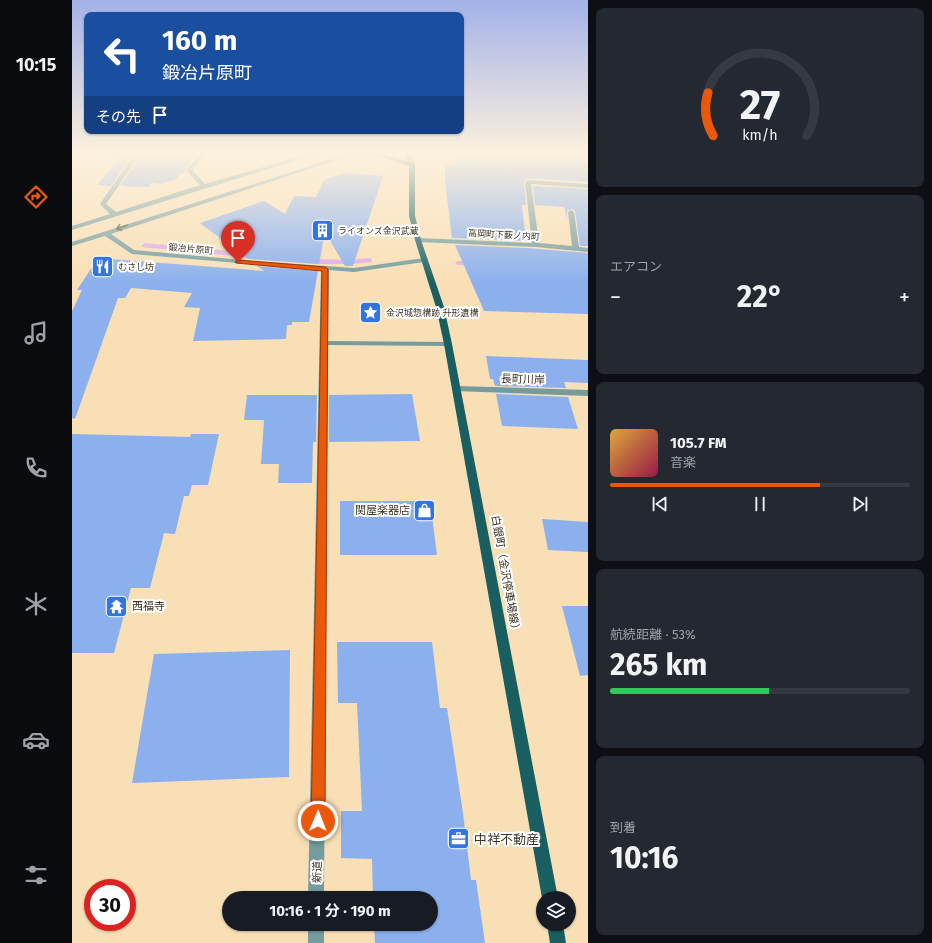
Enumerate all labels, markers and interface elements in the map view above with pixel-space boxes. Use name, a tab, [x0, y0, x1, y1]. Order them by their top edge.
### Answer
text: 160 m	[162, 24, 237, 57]
icon: left	[96, 28, 148, 80]
text: 10:15	[16, 54, 56, 76]
text: 鍛冶片原町	[162, 62, 252, 84]
text: 27	[740, 79, 780, 129]
icon: arrive	[149, 104, 171, 126]
text: その先	[96, 108, 141, 126]
text: km/h	[742, 126, 778, 143]
icon: directions	[22, 183, 50, 211]
building icon: ライオンズ金沢武蔵	[309, 218, 335, 244]
pin	[221, 221, 255, 262]
one-way arrow	[116, 224, 128, 232]
place label: ライオンズ金沢武蔵	[338, 226, 419, 236]
icon: arrive	[227, 227, 249, 249]
street label: 高岡町下薮ノ内町	[468, 228, 540, 242]
street label: 鍛冶片原町	[168, 242, 214, 256]
restaurant icon: むさし坊	[90, 254, 116, 280]
text: エアコン	[610, 259, 662, 274]
place label: むさし坊	[118, 262, 154, 272]
text: 22°	[737, 279, 783, 315]
text: −	[610, 284, 621, 311]
text: +	[899, 284, 910, 311]
place icon: 金沢城惣構跡 升形遺構	[357, 300, 383, 326]
place label: 金沢城惣構跡 升形遺構	[386, 308, 478, 318]
icon: music	[22, 319, 50, 347]
street label: 長町川岸	[501, 372, 545, 387]
text: 105.7 FM	[670, 434, 727, 452]
icon: phone	[22, 454, 50, 482]
text: 音楽	[670, 455, 696, 470]
icon: previous	[649, 493, 671, 515]
icon: pause	[749, 493, 771, 515]
icon: next	[849, 493, 871, 515]
shop icon: 関屋楽器店	[412, 497, 438, 523]
place label: 関屋楽器店	[355, 504, 410, 517]
street label: 白銀町（金沢停車場線）	[489, 514, 522, 636]
icon: climate	[22, 590, 50, 618]
temple icon: 西福寺	[104, 593, 130, 619]
place label: 西福寺	[132, 600, 165, 613]
text: 航続距離 · 53%	[610, 627, 696, 642]
text: 265 km	[610, 647, 707, 683]
icon: car	[22, 726, 50, 754]
position arrow	[297, 800, 339, 842]
text: 到着	[610, 820, 636, 835]
office icon: 中祥不動産	[445, 826, 471, 852]
place label: 中祥不動産	[474, 832, 539, 847]
text: 10:16	[610, 840, 679, 876]
icon: filters	[22, 861, 50, 889]
street label: 新道	[311, 861, 324, 883]
speed limit sign: 30	[84, 879, 136, 931]
map controls	[536, 891, 576, 931]
button: layers	[536, 891, 576, 931]
text: 10:16 · 1 分 · 190 m	[269, 902, 391, 920]

